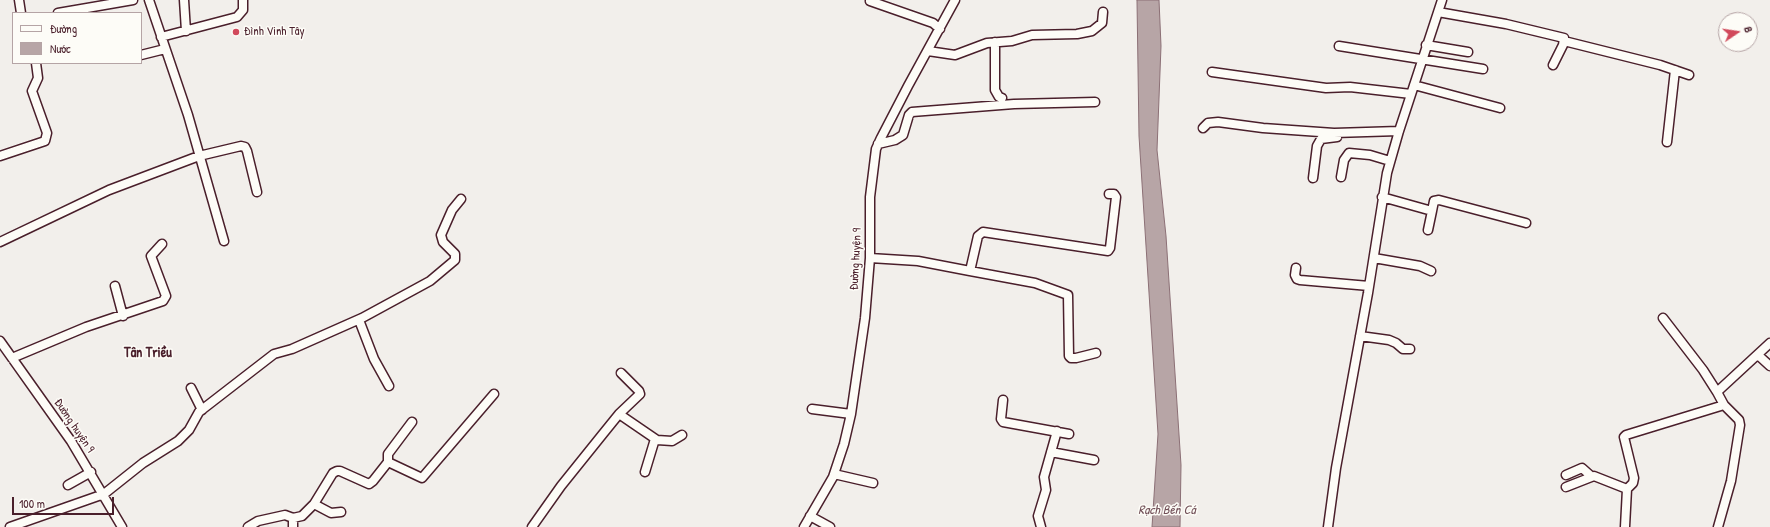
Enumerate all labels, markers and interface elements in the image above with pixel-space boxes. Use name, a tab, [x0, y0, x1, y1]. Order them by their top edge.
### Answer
legend	[12, 12, 142, 64]
north arrow	[1718, 12, 1758, 52]
text: Đường	[50, 20, 77, 37]
place label: Đình Vinh Tây	[244, 25, 305, 39]
text: B	[1741, 25, 1756, 34]
marker: Đình Vinh Tây	[231, 27, 241, 37]
text: Nước	[50, 40, 71, 57]
street label: Đường huyện 9	[847, 228, 865, 290]
district label: Tân Triều	[124, 345, 172, 361]
street label: Đường huyện 9	[51, 396, 97, 456]
scale bar	[14, 489, 116, 515]
text: 100 m	[19, 495, 45, 512]
water label: Rạch Bến Cá	[1138, 503, 1196, 519]

